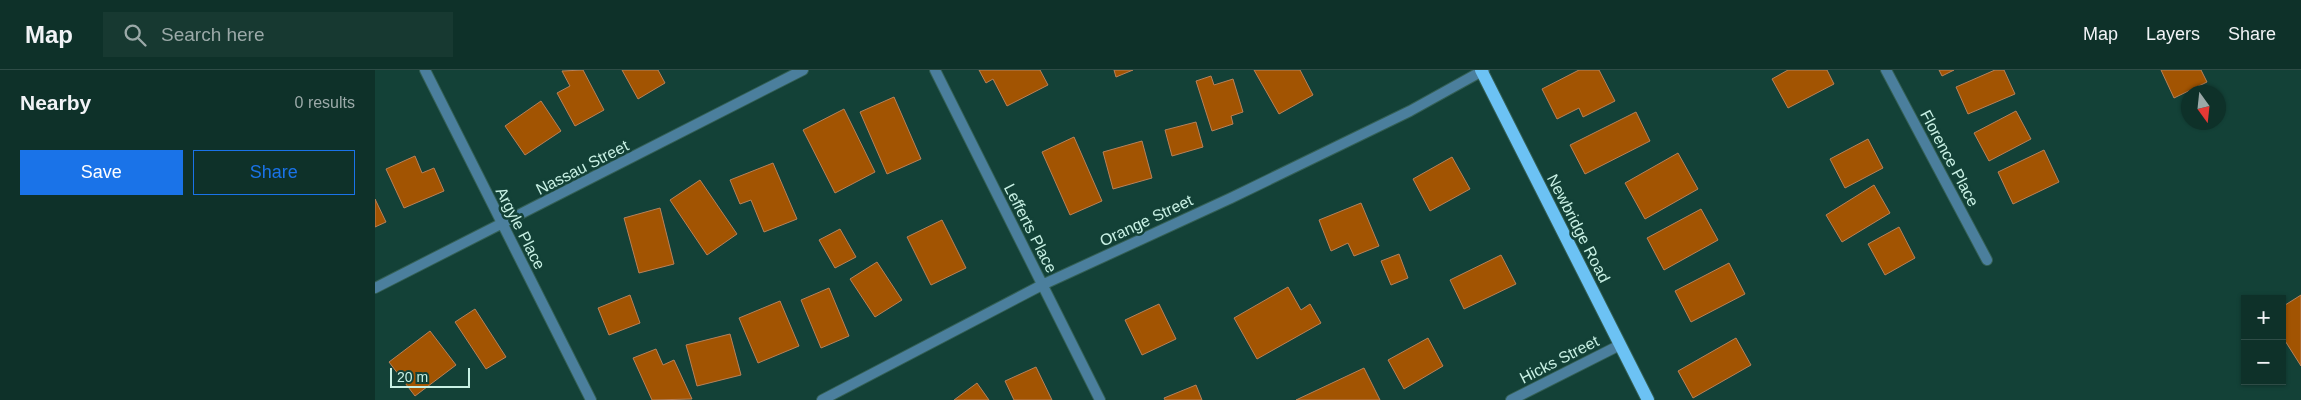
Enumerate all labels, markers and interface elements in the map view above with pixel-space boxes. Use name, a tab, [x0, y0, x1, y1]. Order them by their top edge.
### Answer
search box	[103, 12, 453, 57]
text: Map	[25, 21, 73, 48]
icon: search	[121, 21, 149, 49]
text: Search here	[161, 24, 265, 45]
text: Map	[2083, 24, 2118, 44]
text: Layers	[2146, 24, 2200, 44]
text: Share	[2228, 24, 2276, 44]
north arrow	[2181, 85, 2226, 130]
text: Nearby	[20, 91, 91, 114]
text: 0 results	[295, 94, 355, 111]
street label: Florence Place	[1917, 107, 1982, 209]
street label: Nassau Street	[533, 137, 632, 198]
button: Save	[20, 150, 183, 195]
button: Share	[193, 150, 355, 195]
street label: Newbridge Road	[1544, 171, 1613, 285]
street label: Lefferts Place	[1001, 181, 1060, 276]
street label: Argyle Place	[493, 184, 549, 272]
street label: Orange Street	[1097, 191, 1196, 249]
map controls	[2241, 295, 2286, 385]
button: +	[2241, 295, 2286, 340]
street label: Hicks Street	[1517, 332, 1602, 387]
button: −	[2241, 340, 2286, 385]
scale bar	[390, 365, 470, 388]
text: 20 m	[397, 369, 428, 385]

